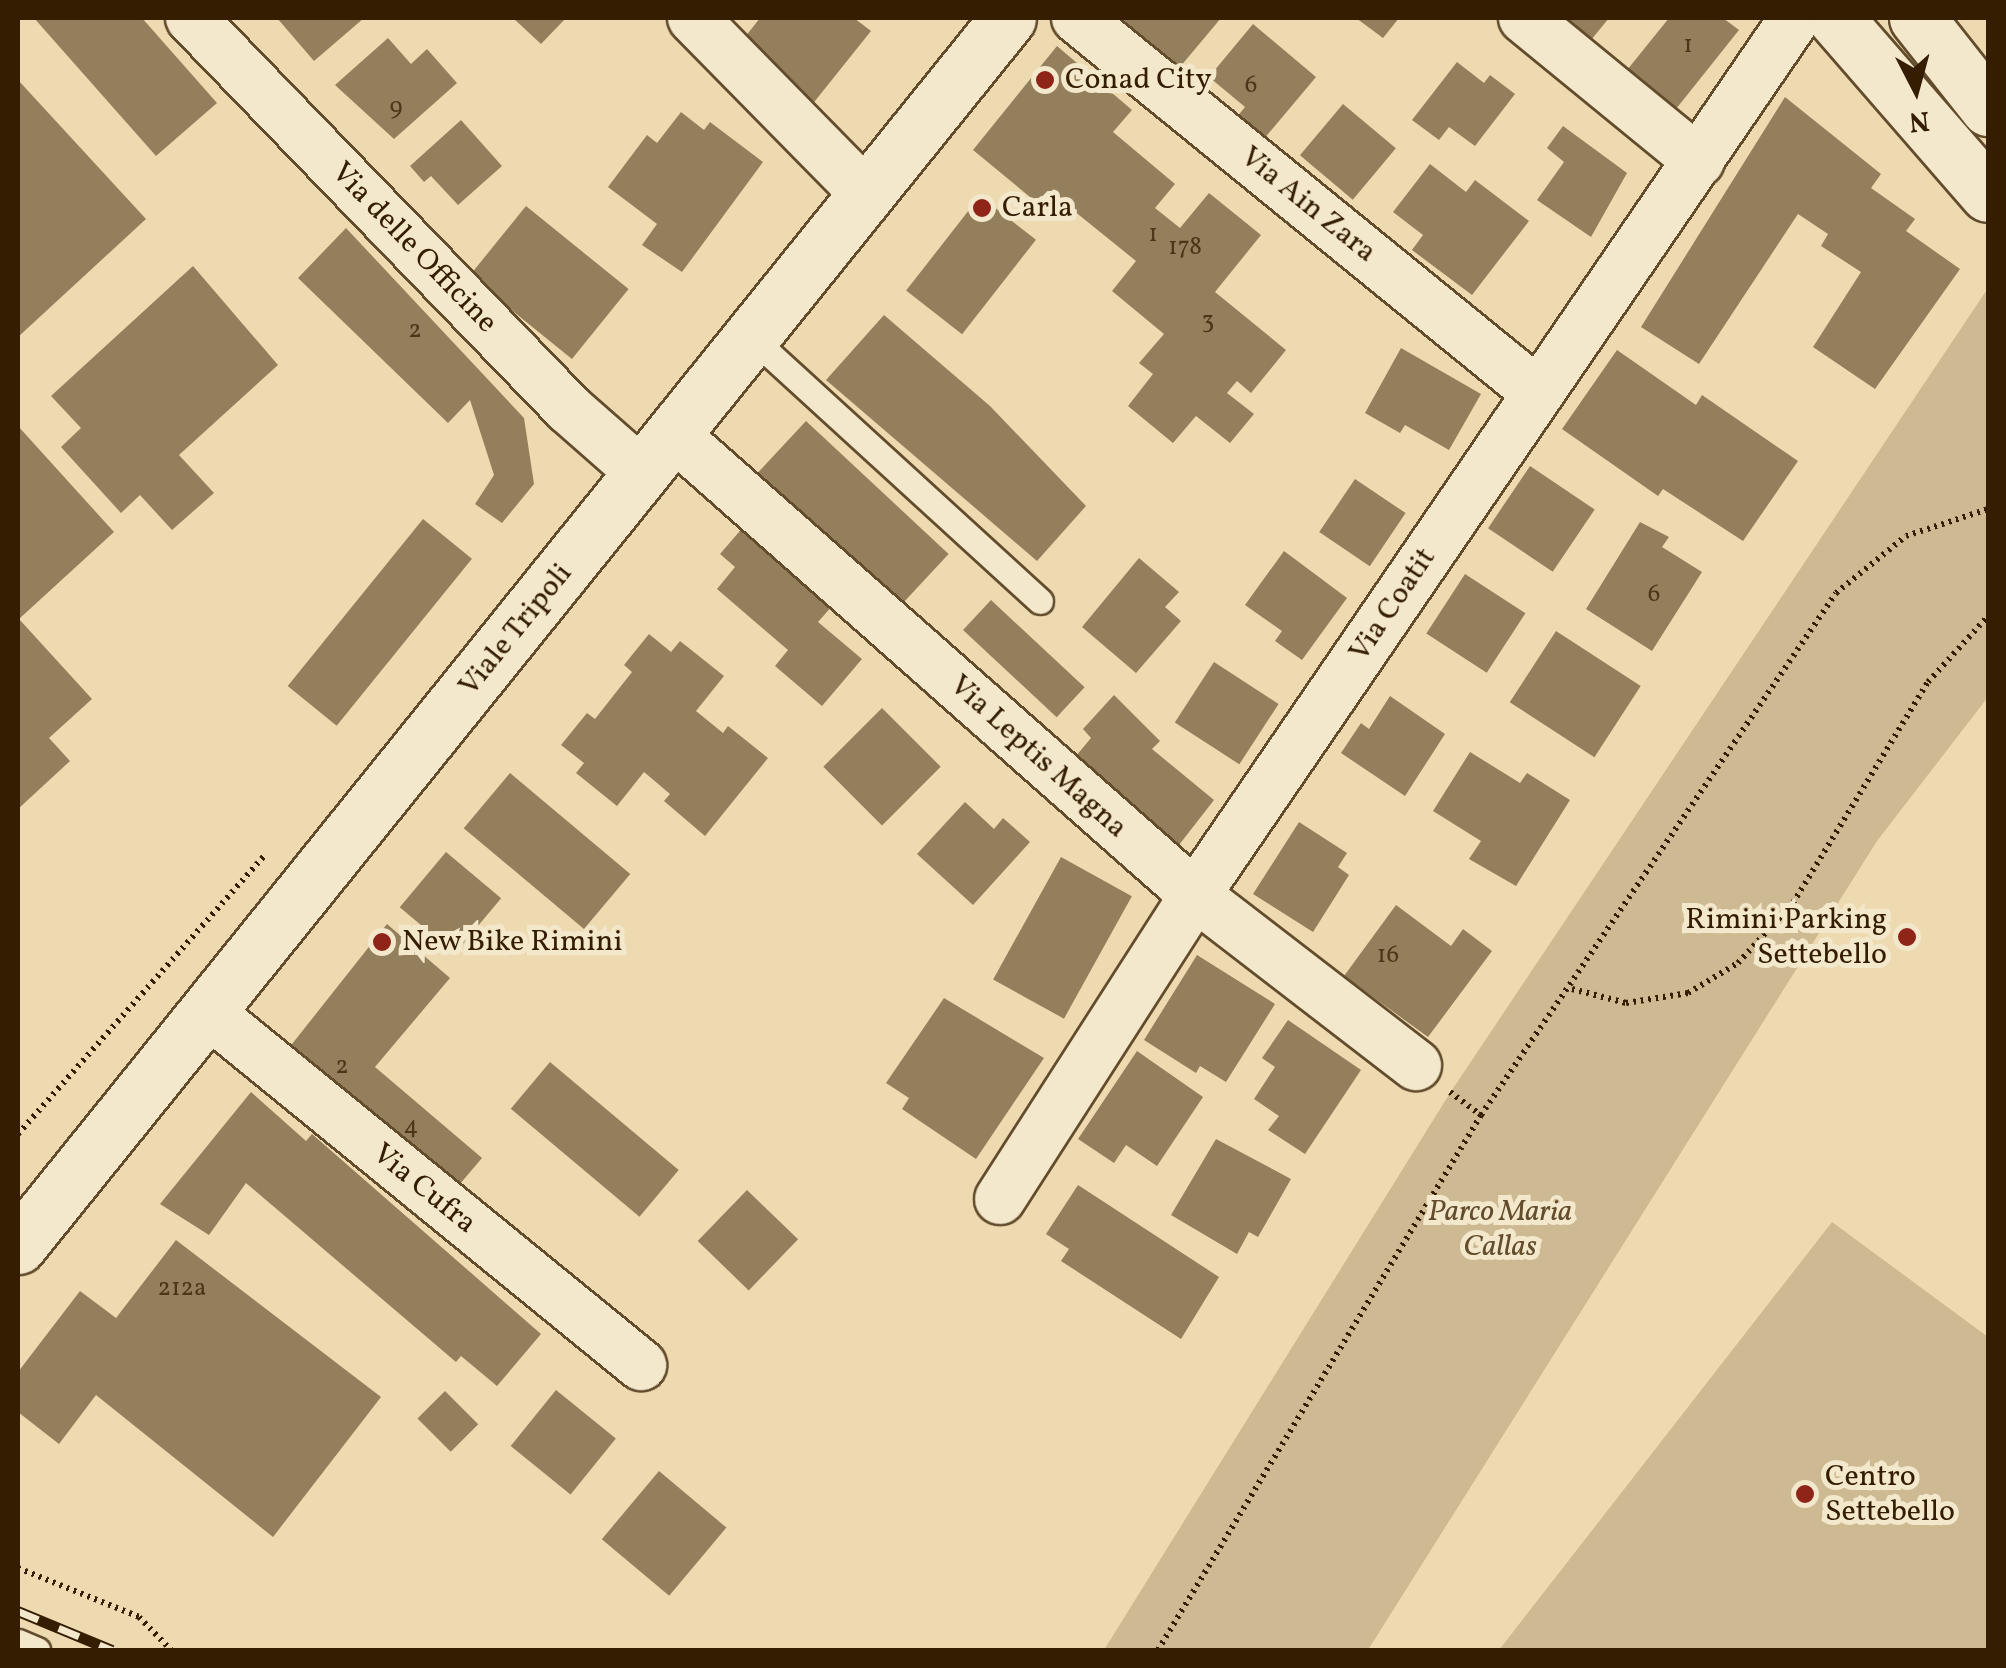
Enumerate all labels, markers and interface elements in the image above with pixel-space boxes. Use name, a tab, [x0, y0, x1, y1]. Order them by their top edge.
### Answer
house number: 1	[1683, 31, 1693, 61]
north arrow	[1866, 40, 1966, 140]
place label: Conad City	[1065, 62, 1212, 98]
marker: Conad City	[1034, 69, 1056, 91]
house number: 6	[1245, 71, 1257, 101]
house number: 9	[390, 93, 402, 123]
text: N	[1907, 100, 1931, 141]
street label: Via Ain Zara	[1233, 139, 1383, 271]
street label: Via delle Officine	[323, 155, 505, 341]
place label: Carla	[1002, 190, 1073, 226]
marker: Carla	[971, 197, 993, 219]
house number: 1	[1148, 220, 1158, 250]
house number: 178	[1168, 233, 1202, 263]
house number: 3	[1202, 307, 1214, 337]
house number: 2	[408, 316, 422, 346]
street label: Via Coatit	[1342, 541, 1444, 669]
street label: Viale Tripoli	[451, 556, 581, 704]
house number: 6	[1648, 580, 1660, 610]
street label: Via Leptis Magna	[942, 668, 1134, 846]
place label: Rimini Parking Settebello	[1685, 902, 1887, 972]
place label: New Bike Rimini	[402, 924, 623, 960]
marker: Rimini Parking Settebello	[1896, 926, 1918, 948]
marker: New Bike Rimini	[371, 931, 393, 953]
house number: 16	[1377, 941, 1399, 971]
house number: 2	[335, 1052, 349, 1082]
house number: 4	[404, 1112, 418, 1142]
street label: Via Cufra	[365, 1136, 483, 1242]
park label: Parco Maria Callas	[1428, 1194, 1572, 1264]
house number: 212a	[158, 1274, 206, 1304]
place label: Centro Settebello	[1825, 1459, 1955, 1530]
marker: Centro Settebello	[1794, 1483, 1816, 1505]

